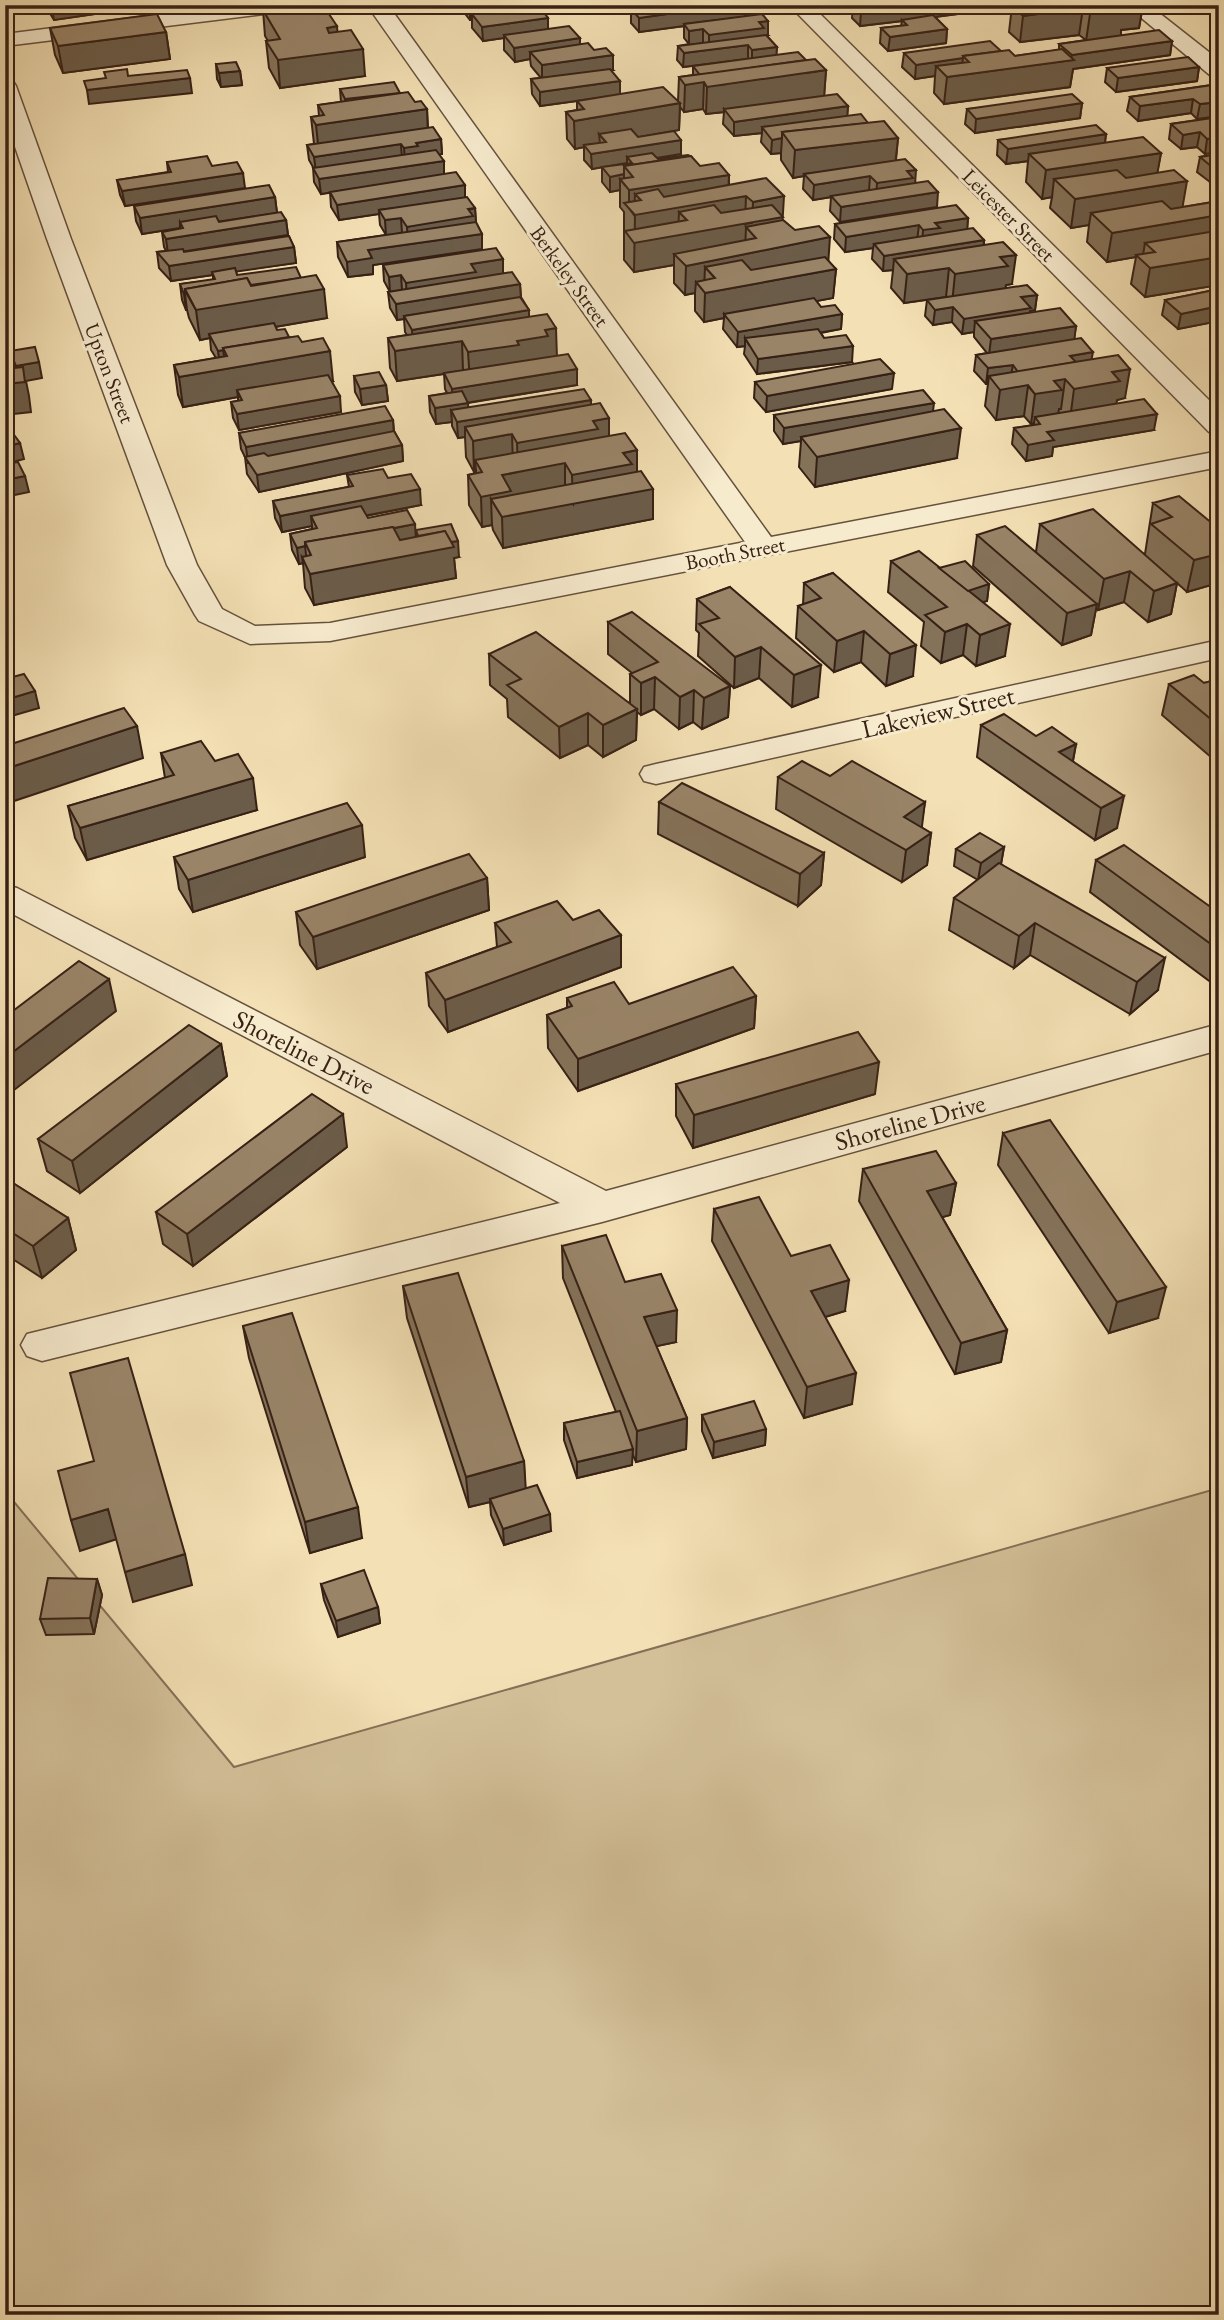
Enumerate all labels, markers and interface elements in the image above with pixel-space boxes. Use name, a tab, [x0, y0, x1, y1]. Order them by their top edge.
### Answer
street label: Leicester Street	[957, 163, 1062, 268]
street label: Berkeley Street	[524, 220, 616, 332]
street label: Upton Street	[79, 319, 142, 427]
street label: Booth Street	[683, 530, 787, 576]
street label: Lakeview Street	[858, 678, 1018, 746]
street label: Shoreline Drive	[228, 1002, 380, 1102]
street label: Shoreline Drive	[831, 1086, 989, 1158]

